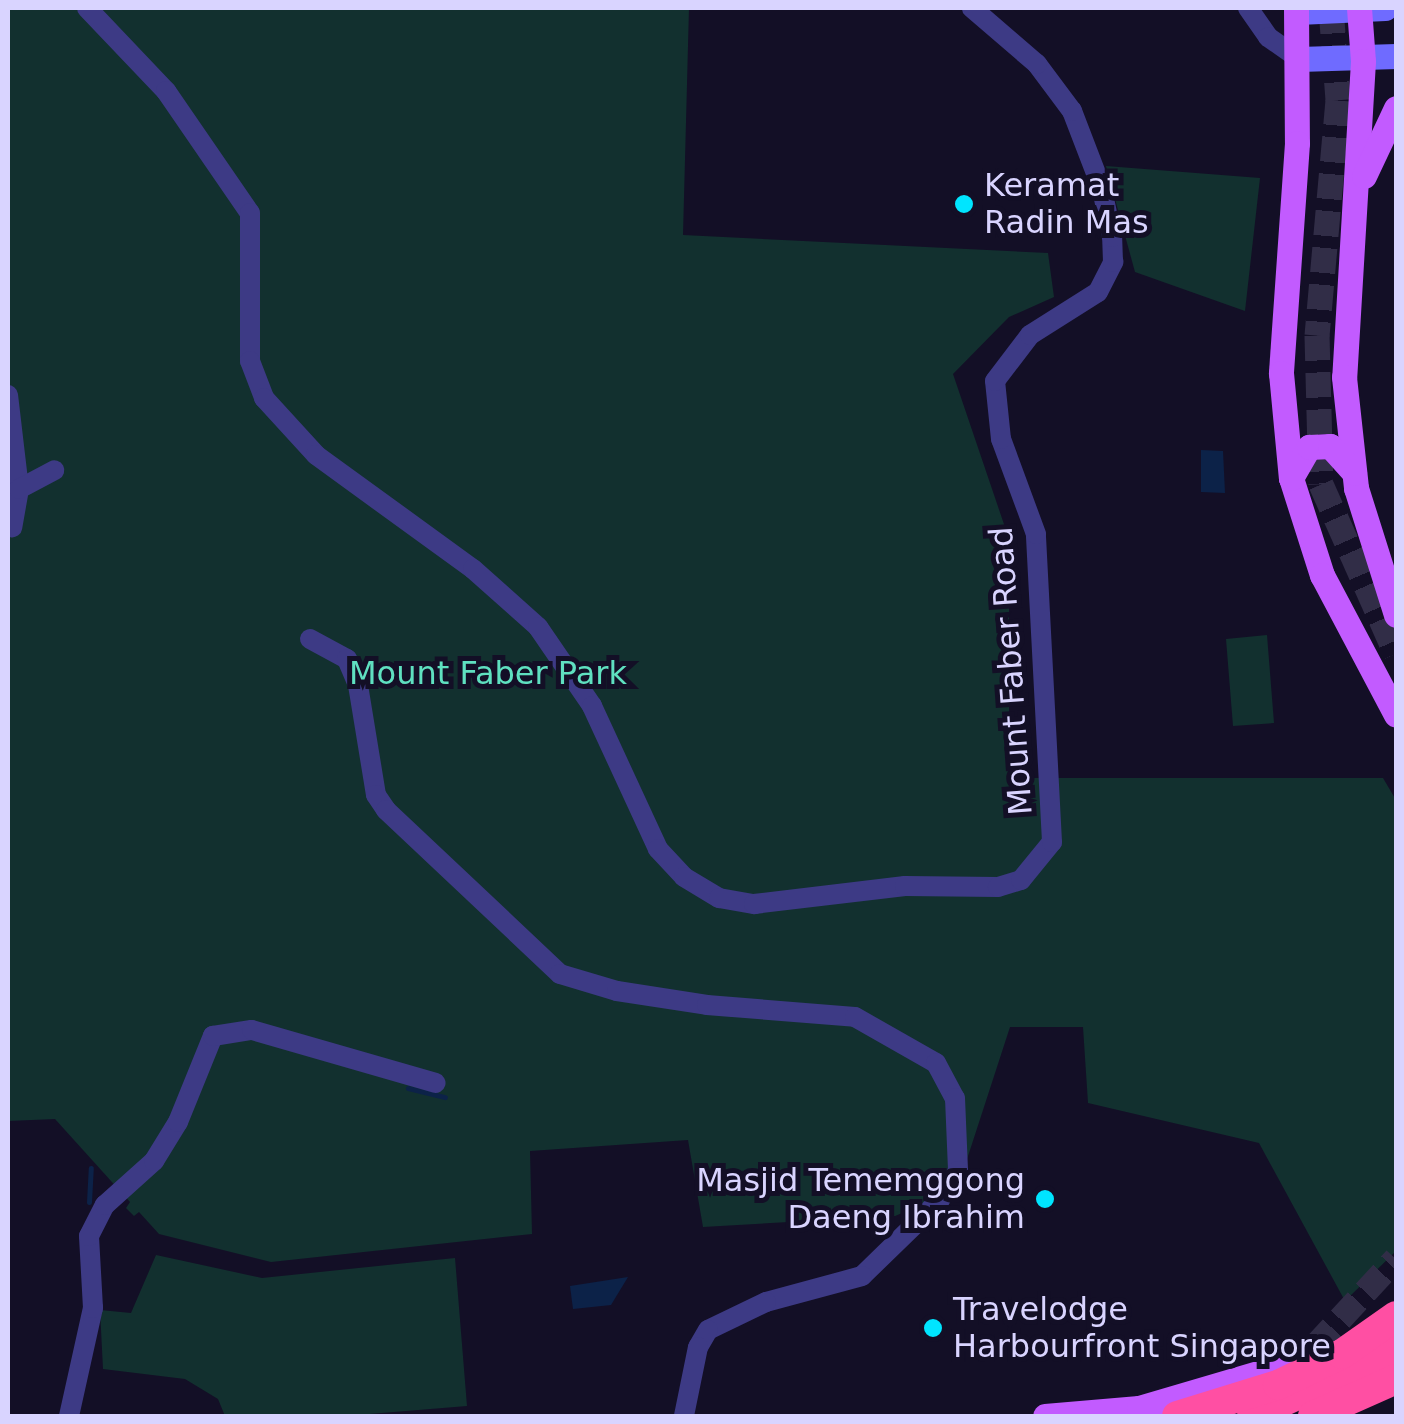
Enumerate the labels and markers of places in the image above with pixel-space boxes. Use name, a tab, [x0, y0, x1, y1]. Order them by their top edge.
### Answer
place label: Keramat Radin Mas	[984, 167, 1149, 242]
marker: Keramat Radin Mas	[953, 193, 975, 215]
place label: Masjid Tememggong Daeng Ibrahim	[696, 1162, 1025, 1237]
marker: Masjid Tememggong Daeng Ibrahim	[1034, 1188, 1056, 1210]
place label: Travelodge Harbourfront Singapore	[953, 1291, 1331, 1366]
marker: Travelodge Harbourfront Singapore	[922, 1317, 944, 1339]

